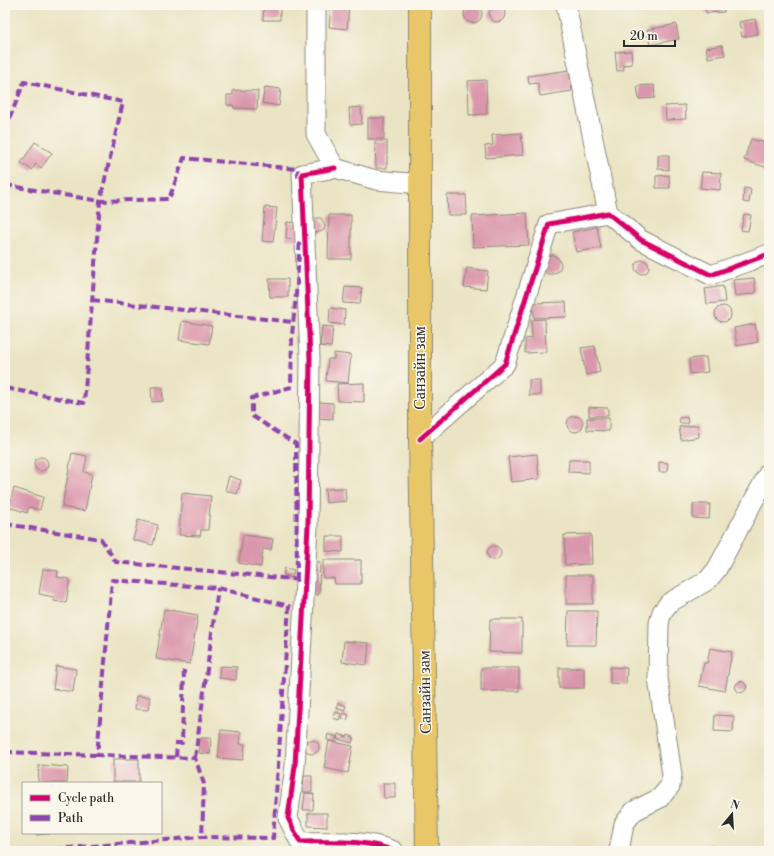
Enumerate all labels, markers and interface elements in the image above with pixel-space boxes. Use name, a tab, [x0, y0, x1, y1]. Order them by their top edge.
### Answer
scale bar	[624, 22, 675, 48]
text: 20 m	[630, 29, 658, 44]
street label: Санзайн зам	[410, 326, 430, 410]
street label: Санзайн зам	[414, 650, 436, 734]
legend	[22, 782, 162, 834]
text: Cycle path	[58, 791, 114, 806]
north arrow	[712, 794, 752, 834]
text: N	[728, 797, 741, 814]
text: Path	[58, 811, 83, 826]

